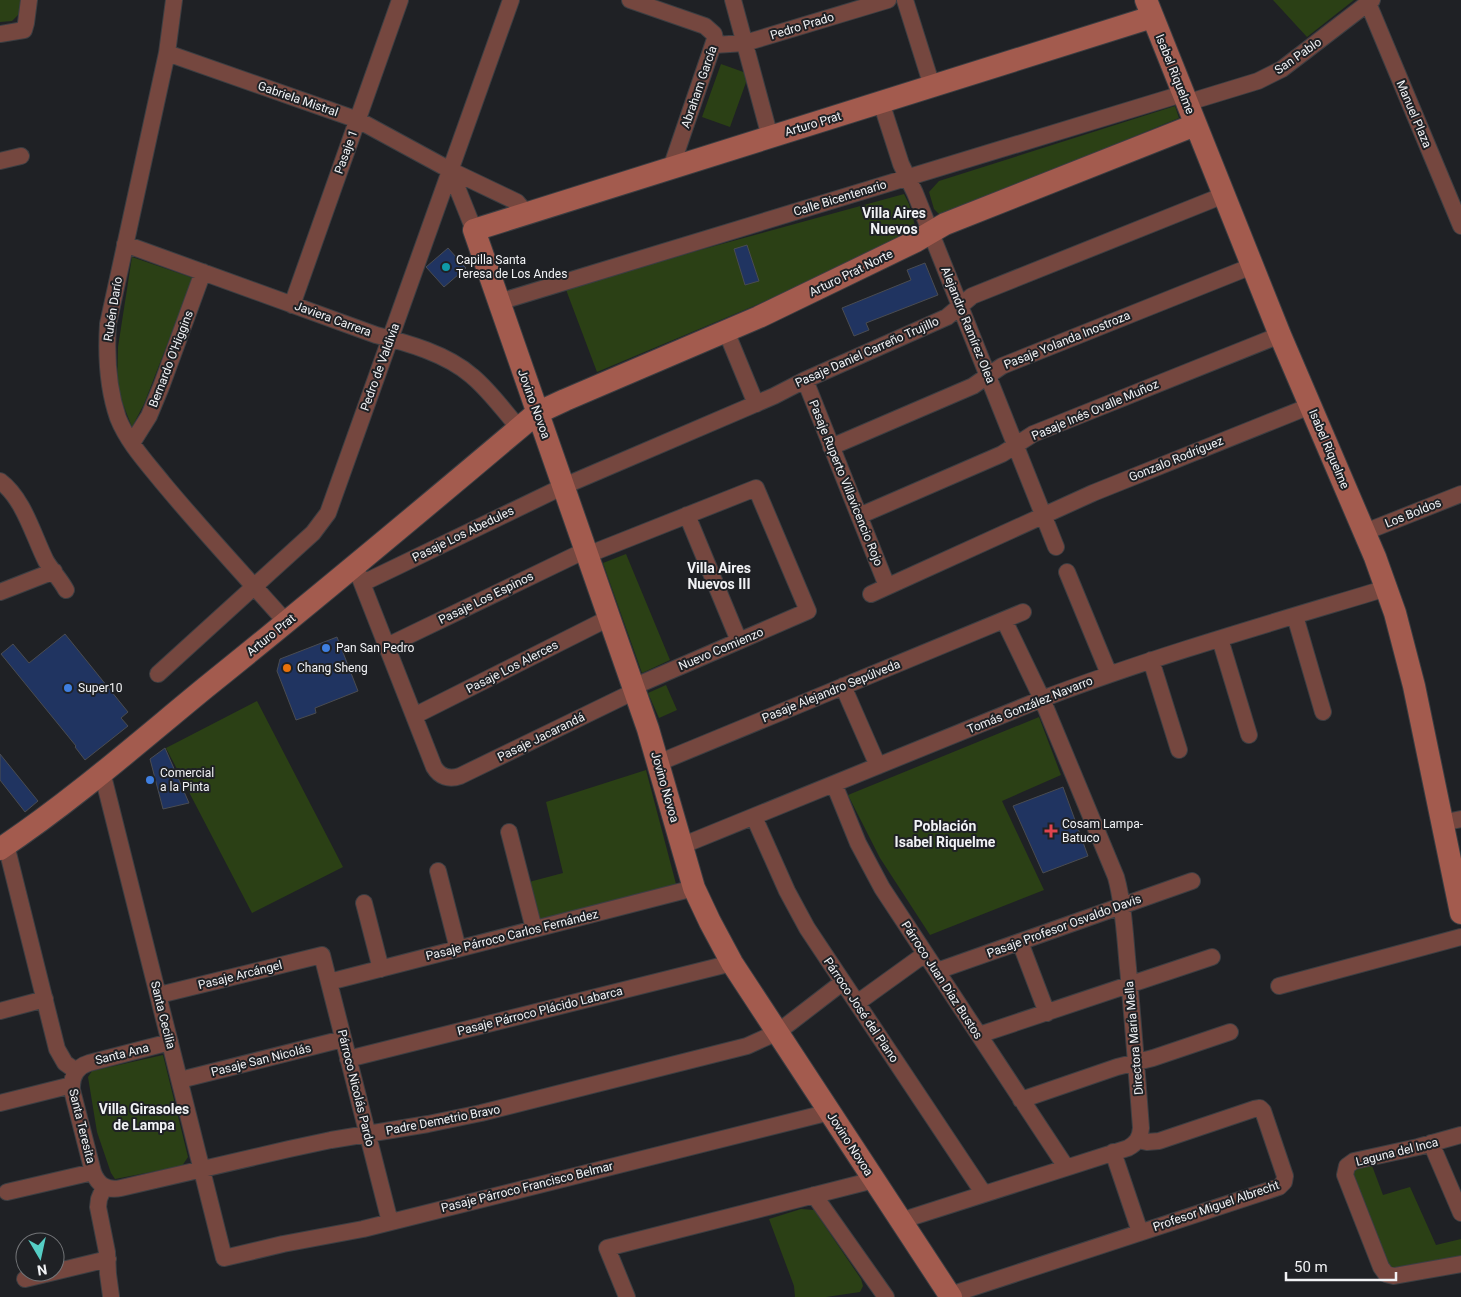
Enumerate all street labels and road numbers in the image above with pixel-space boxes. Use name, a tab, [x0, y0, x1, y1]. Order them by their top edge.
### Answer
street label: Pedro Prado	[768, 10, 836, 42]
street label: Isabel Riquelme	[1153, 32, 1197, 116]
street label: San Pablo	[1272, 35, 1324, 77]
street label: Abraham García	[678, 44, 720, 130]
street label: Manuel Plaza	[1393, 78, 1435, 150]
street label: Gabriela Mistral	[256, 79, 340, 119]
street label: Arturo Prat	[783, 109, 843, 139]
street label: Pasaje 1	[332, 128, 360, 176]
street label: Calle Bicentenario	[792, 177, 888, 219]
street label: Arturo Prat Norte	[807, 247, 895, 299]
street label: Alejandro Ramírez Olea	[938, 265, 998, 385]
street label: Rubén Darío	[101, 276, 125, 342]
street label: Javiera Carrera	[293, 299, 373, 339]
street label: Pasaje Yolanda Inostroza	[1002, 308, 1132, 372]
street label: Bernardo O'Higgins	[146, 309, 196, 409]
street label: Pasaje Daniel Carreño Trujillo	[793, 314, 941, 390]
street label: Pedro de Valdivia	[358, 321, 402, 413]
street label: Jovino Novoa	[515, 367, 553, 441]
street label: Pasaje Inés Ovalle Muñoz	[1029, 377, 1161, 443]
street label: Pasaje Ruperto Villavicencio Rojo	[806, 398, 886, 568]
street label: Isabel Riquelme	[1306, 407, 1352, 491]
street label: Gonzalo Rodríguez	[1127, 434, 1225, 484]
street label: Los Boldos	[1383, 495, 1443, 531]
street label: Pasaje Los Abedules	[410, 503, 516, 565]
street label: Pasaje Los Espinos	[436, 569, 536, 627]
street label: Arturo Prat	[244, 611, 298, 659]
street label: Nuevo Comienzo	[676, 625, 766, 673]
street label: Pasaje Los Alerces	[464, 638, 560, 696]
street label: Pasaje Alejandro Sepúlveda	[760, 657, 902, 725]
street label: Tomás González Navarro	[965, 673, 1095, 737]
street label: Pasaje Jacarandá	[495, 710, 587, 764]
street label: Jovino Novoa	[648, 750, 682, 824]
street label: Pasaje Profesor Osvaldo Davis	[985, 892, 1143, 960]
street label: Pasaje Párroco Carlos Fernández	[424, 907, 600, 963]
street label: Párroco Juan Díaz Bustos	[899, 918, 985, 1042]
street label: Párroco José del Piano	[821, 955, 901, 1065]
street label: Pasaje Arcángel	[196, 958, 284, 992]
street label: Santa Cecilia	[148, 980, 178, 1050]
street label: Directora María Mella	[1122, 981, 1146, 1095]
street label: Pasaje Párroco Plácido Labarca	[456, 984, 624, 1038]
street label: Párroco Nicolás Pardo	[335, 1028, 377, 1148]
street label: Santa Ana	[94, 1041, 150, 1067]
street label: Pasaje San Nicolás	[210, 1041, 312, 1079]
street label: Santa Teresita	[66, 1087, 98, 1165]
street label: Padre Demetrio Bravo	[385, 1102, 502, 1138]
street label: Jovino Novoa	[824, 1110, 876, 1178]
street label: Laguna del Inca	[1354, 1135, 1440, 1169]
street label: Pasaje Párroco Francisco Belmar	[440, 1159, 614, 1215]
street label: Profesor Miguel Albrecht	[1151, 1178, 1281, 1234]

